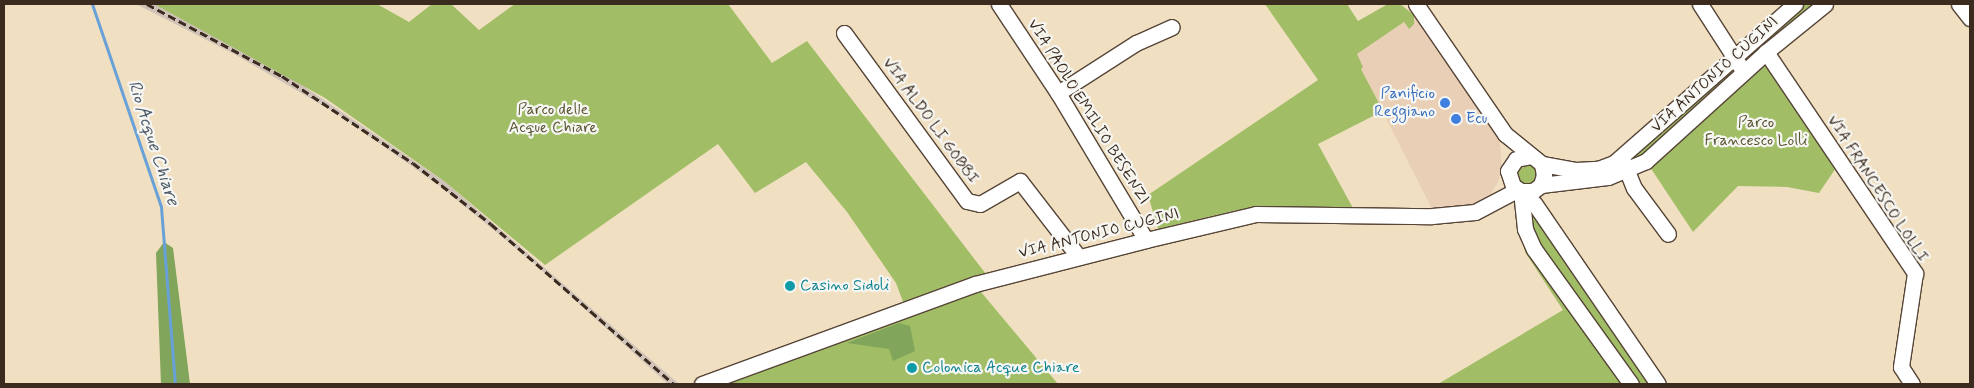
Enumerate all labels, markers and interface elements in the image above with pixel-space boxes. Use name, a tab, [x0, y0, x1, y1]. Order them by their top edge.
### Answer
street label: VIA ANTONIO CUGINI	[1649, 14, 1781, 136]
street label: VIA PAOLO EMILIO BESENZI	[1024, 17, 1152, 207]
street label: VIA ALDO LI GOBBI	[878, 54, 982, 188]
water label: Rio Acque Chiare	[123, 80, 183, 206]
place label: Panificio Reggiano	[1374, 84, 1435, 122]
marker: Panificio Reggiano	[1439, 97, 1451, 109]
park label: Parco delle Acque Chiare	[509, 100, 597, 138]
place label: Ecu	[1466, 109, 1487, 129]
street label: VIA FRANCESCO LOLLI	[1821, 111, 1933, 267]
marker: Ecu	[1450, 113, 1462, 125]
park label: Parco Francesco Lolli	[1704, 113, 1808, 151]
street label: VIA ANTONIO CUGINI	[1018, 205, 1180, 263]
place label: Casino Sidoli	[800, 276, 889, 296]
marker: Casino Sidoli	[784, 280, 796, 292]
place label: Colonica Acque Chiare	[922, 358, 1074, 378]
marker: Colonica Acque Chiare	[906, 362, 918, 374]

